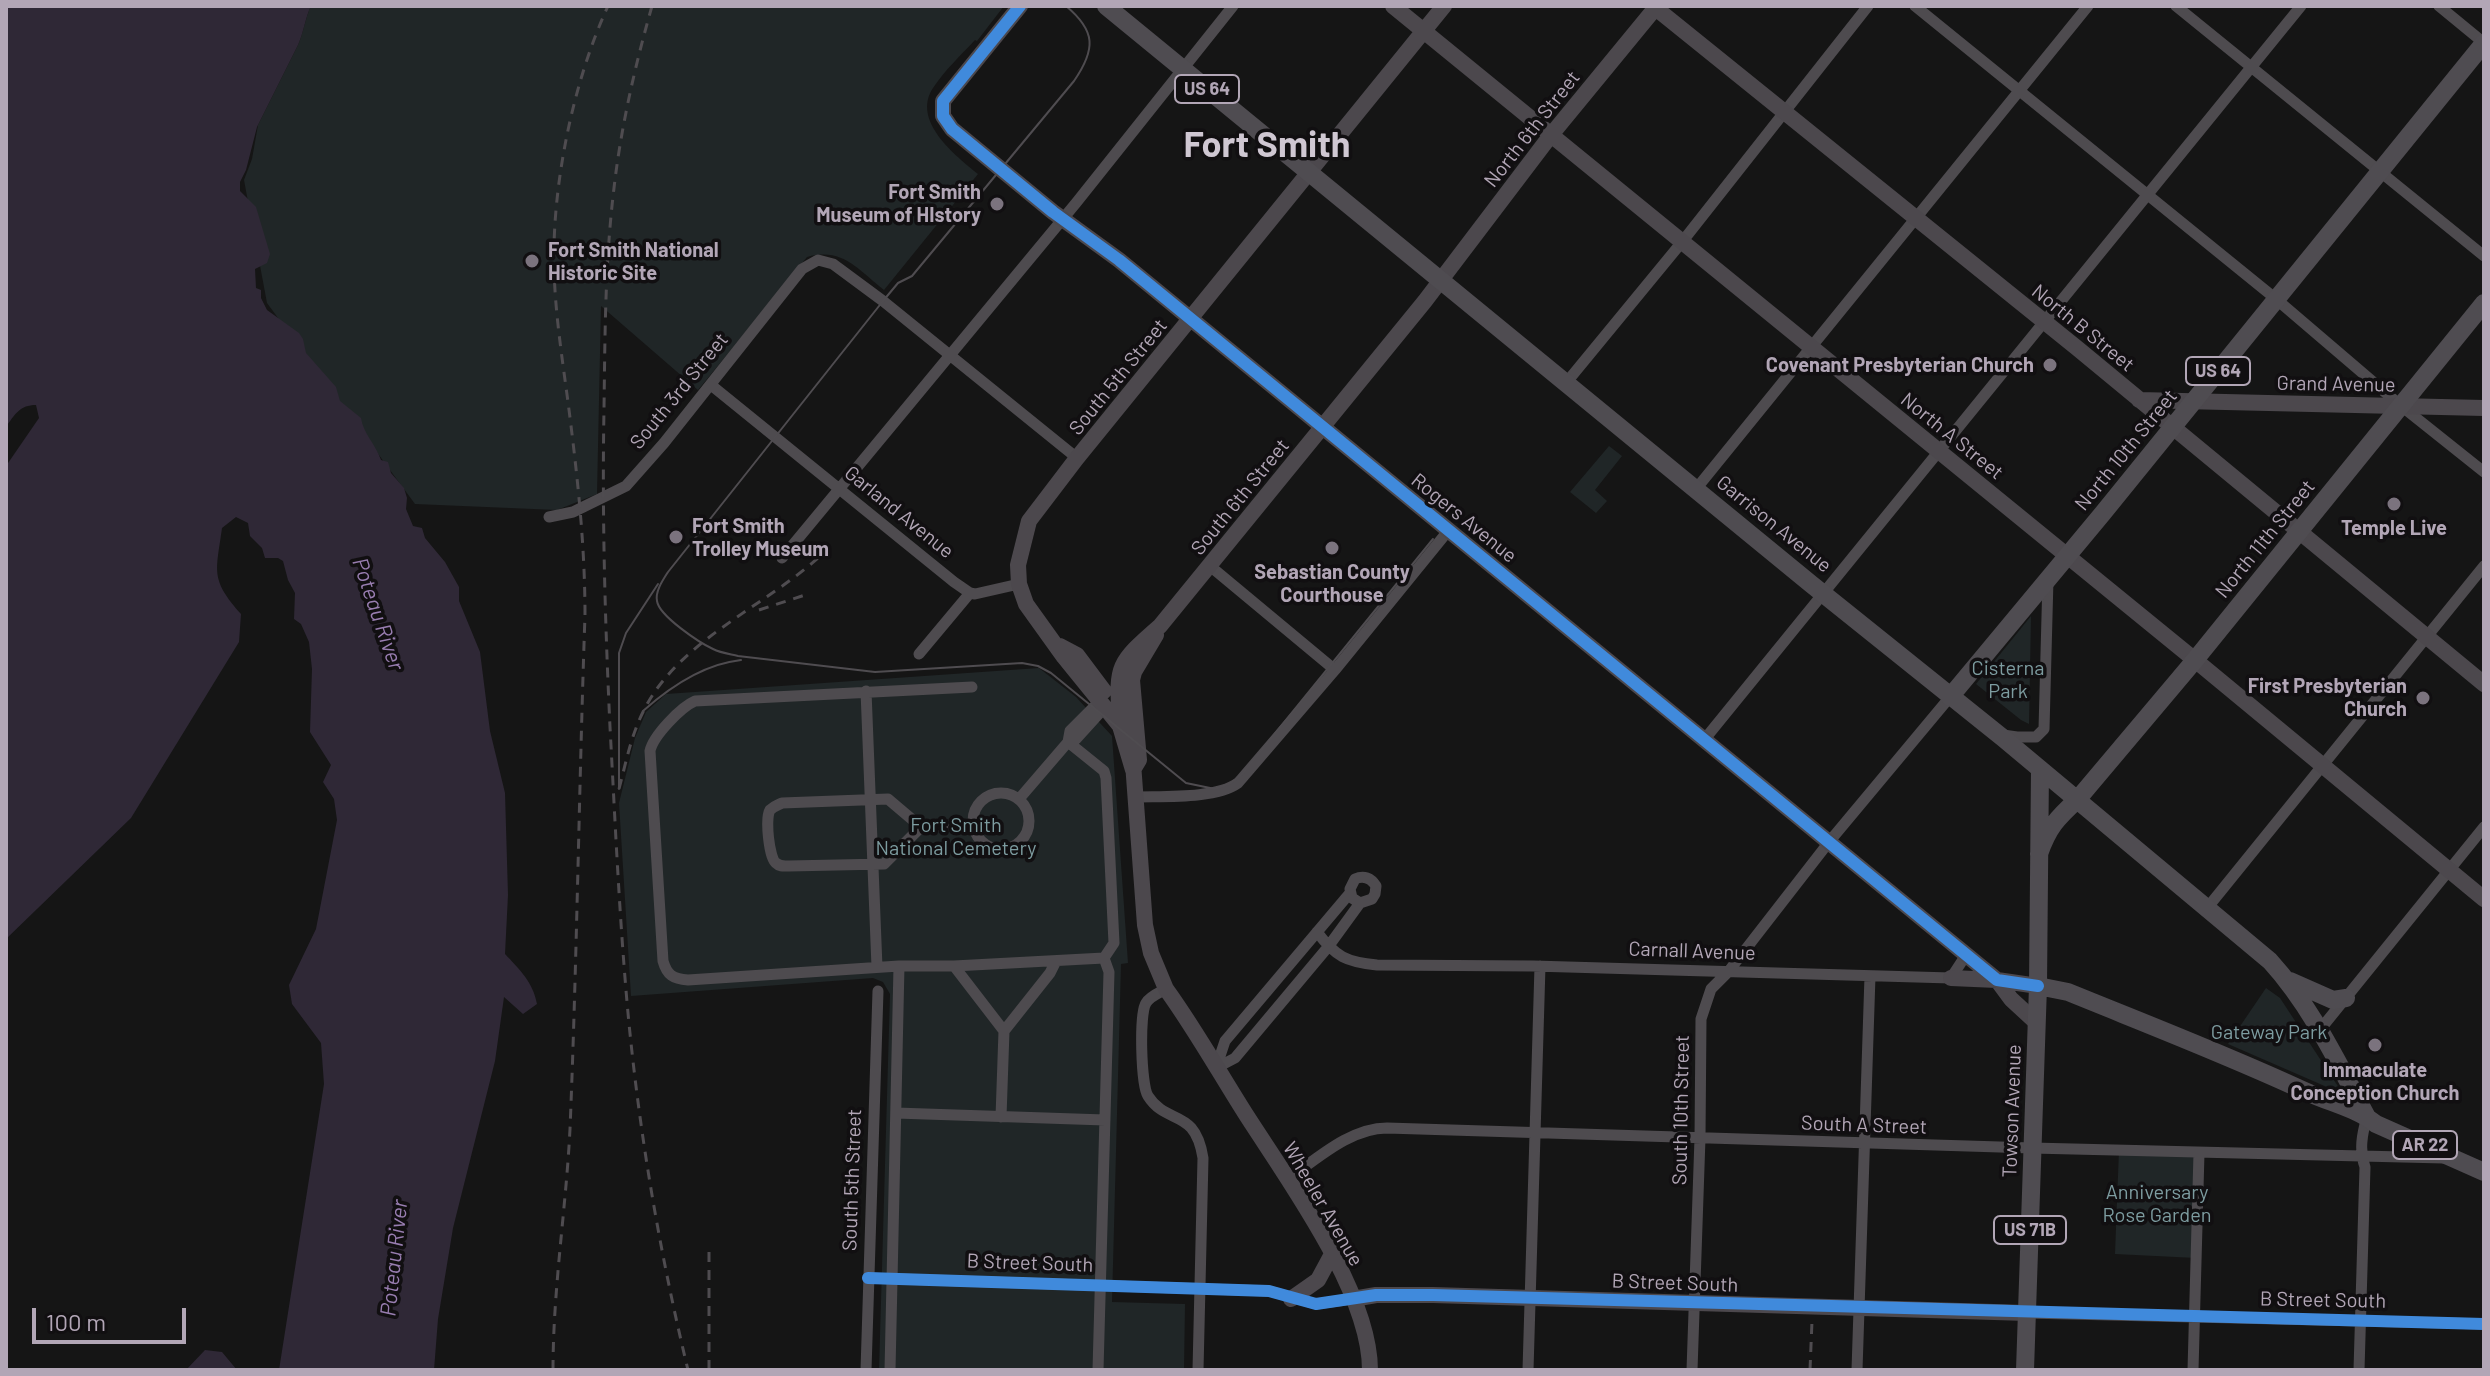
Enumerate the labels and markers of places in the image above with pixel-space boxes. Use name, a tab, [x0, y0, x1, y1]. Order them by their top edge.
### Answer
place label: Fort Smith Museum of HIstory	[816, 180, 981, 227]
marker: Fort Smith Museum of HIstory	[988, 195, 1006, 213]
place label: Fort Smith National Historic Site	[548, 238, 719, 285]
marker: Fort Smith National Historic Site	[523, 252, 541, 270]
place label: Covenant Presbyterian Church	[1766, 353, 2034, 377]
marker: Covenant Presbyterian Church	[2041, 356, 2059, 374]
marker: Temple Live	[2385, 495, 2403, 513]
place label: Fort Smith Trolley Museum	[692, 514, 829, 561]
place label: Temple Live	[2341, 516, 2447, 540]
marker: Fort Smith Trolley Museum	[667, 528, 685, 546]
marker: Sebastian County Courthouse	[1323, 539, 1341, 557]
place label: Sebastian County Courthouse	[1254, 560, 1410, 607]
place label: First Presbyterian Church	[2248, 674, 2407, 721]
marker: First Presbyterian Church	[2414, 689, 2432, 707]
marker: Immaculate Conception Church	[2366, 1036, 2384, 1054]
place label: Immaculate Conception Church	[2291, 1058, 2459, 1105]

